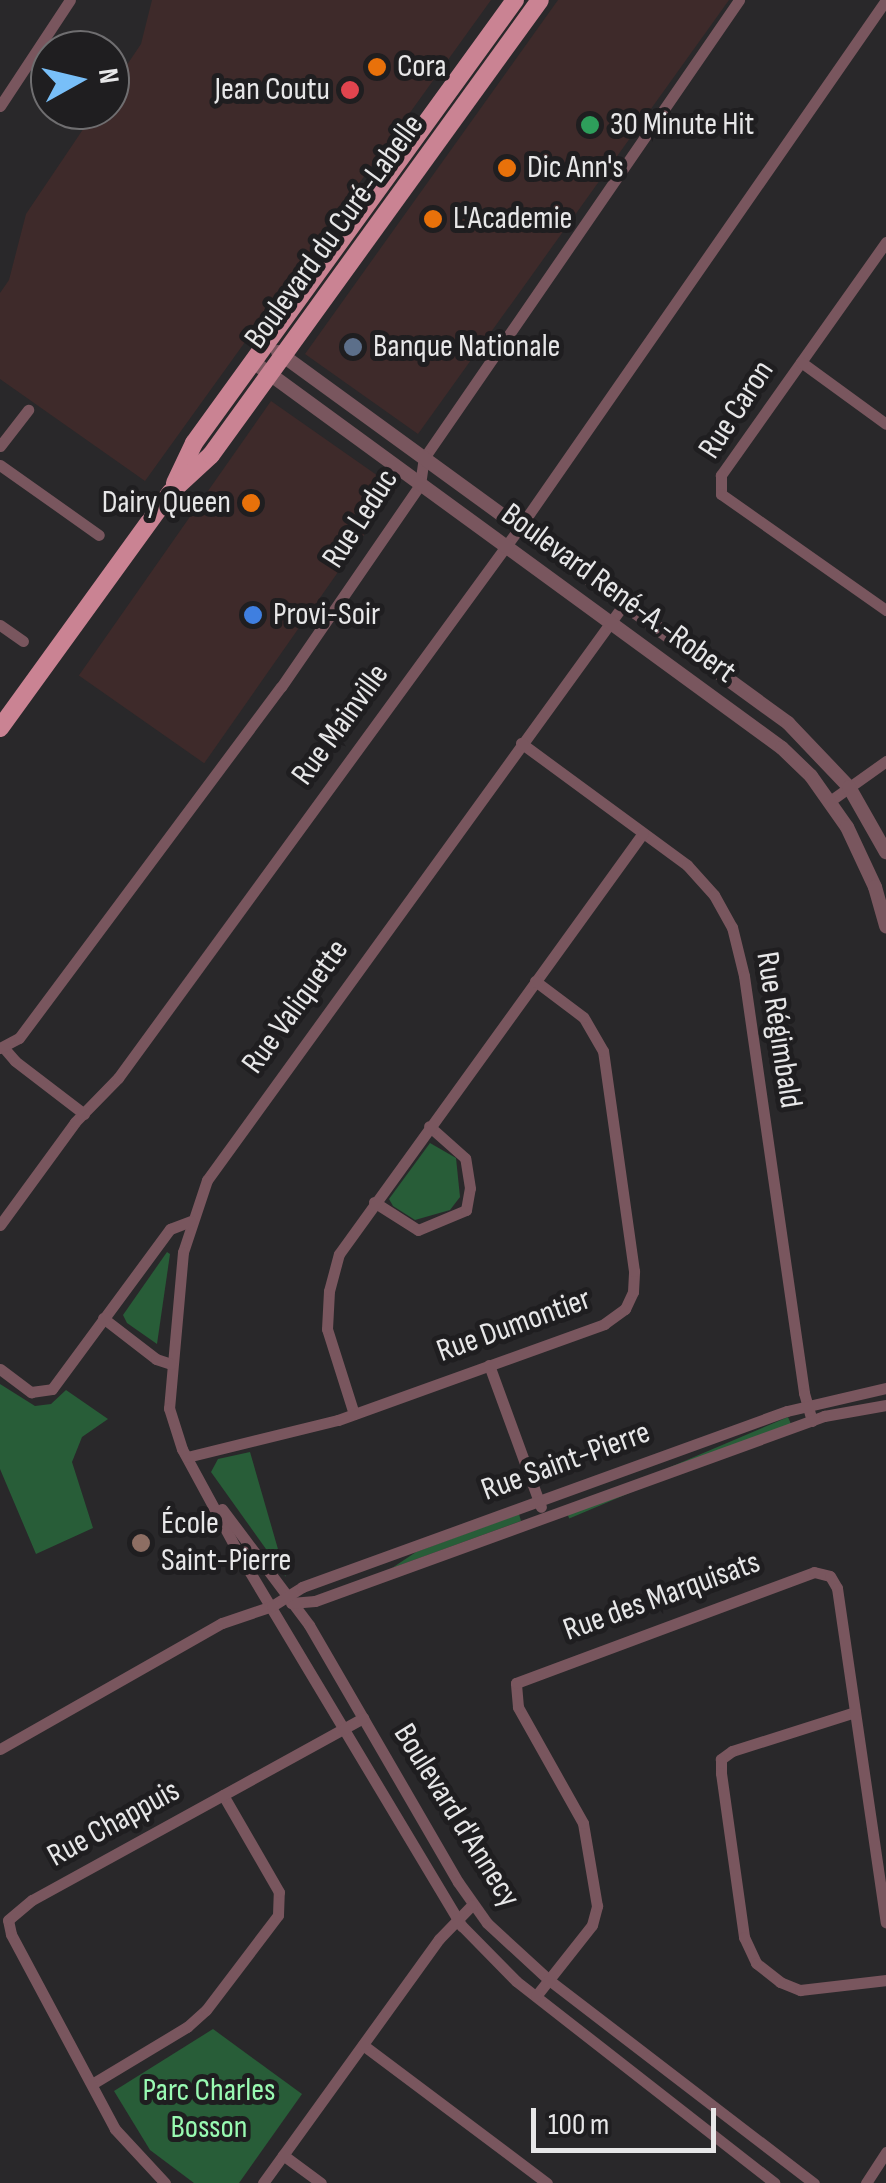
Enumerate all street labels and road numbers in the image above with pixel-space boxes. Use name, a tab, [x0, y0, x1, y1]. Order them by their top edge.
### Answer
street label: Boulevard du Curé-Labelle	[237, 108, 433, 356]
street label: Rue Caron	[691, 354, 783, 466]
street label: Rue Leduc	[315, 462, 407, 576]
street label: Boulevard René-A.-Robert	[493, 496, 743, 692]
street label: Rue Mainville	[284, 657, 398, 793]
street label: Rue Valiquette	[235, 933, 357, 1081]
street label: Rue Régimbald	[747, 949, 809, 1111]
street label: Rue Dumontier	[432, 1280, 596, 1372]
street label: Rue Saint-Pierre	[476, 1414, 656, 1510]
street label: Rue des Marquisats	[559, 1544, 765, 1650]
street label: Boulevard d'Annecy	[384, 1717, 528, 1915]
street label: Rue Chappuis	[41, 1772, 187, 1876]

